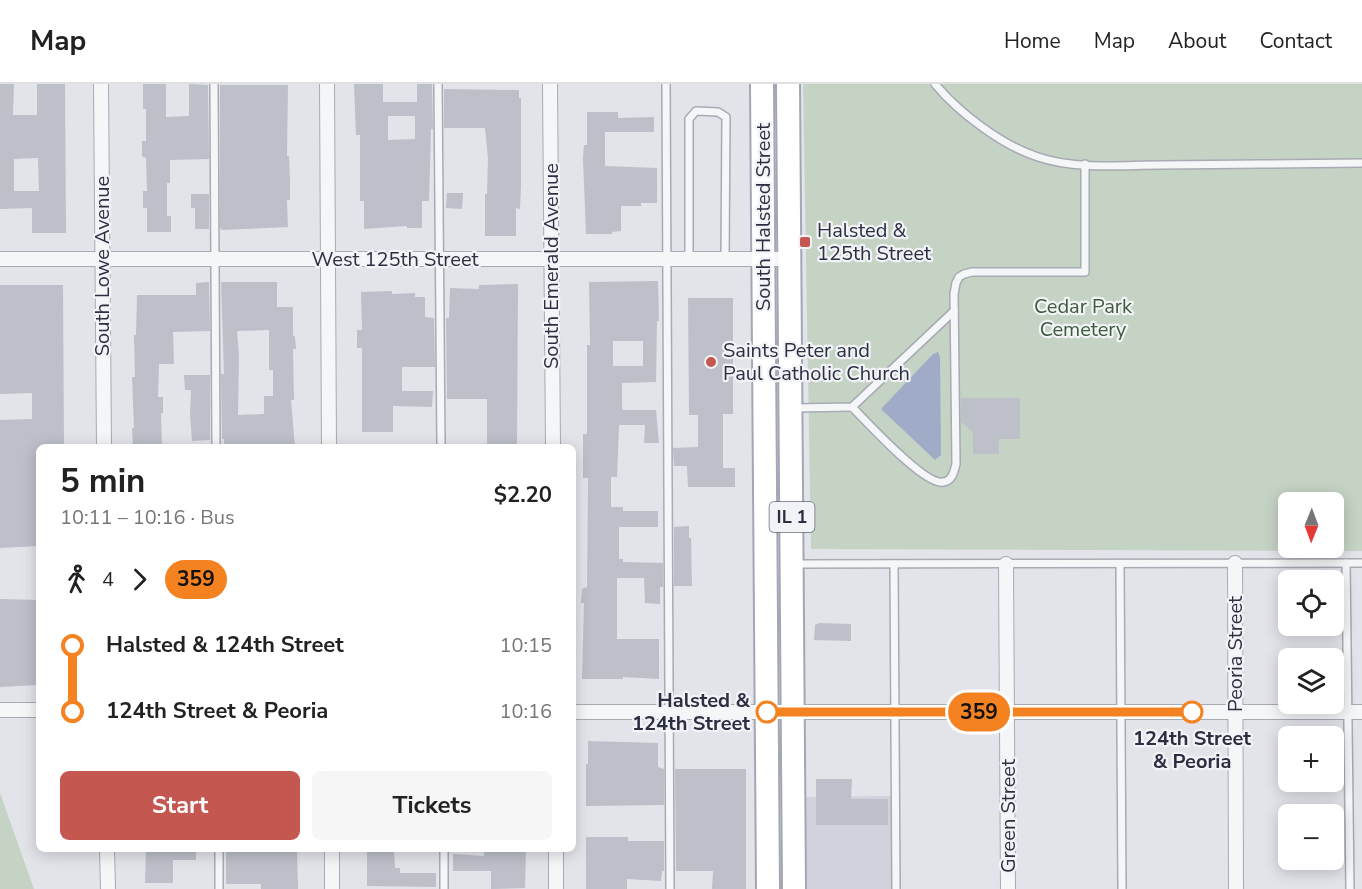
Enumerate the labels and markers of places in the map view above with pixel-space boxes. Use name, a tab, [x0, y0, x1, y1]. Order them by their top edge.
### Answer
place label: Halsted & 125th Street	[817, 217, 932, 267]
marker: Halsted & 125th Street	[798, 235, 812, 249]
place label: Saints Peter and Paul Catholic Church	[723, 337, 910, 387]
marker: Saints Peter and Paul Catholic Church	[704, 355, 718, 369]
place label: Halsted & 124th Street	[632, 687, 750, 737]
marker: Halsted & 124th Street	[756, 701, 778, 723]
marker: 124th Street & Peoria	[1181, 701, 1203, 723]
place label: 124th Street & Peoria	[1133, 725, 1251, 775]

